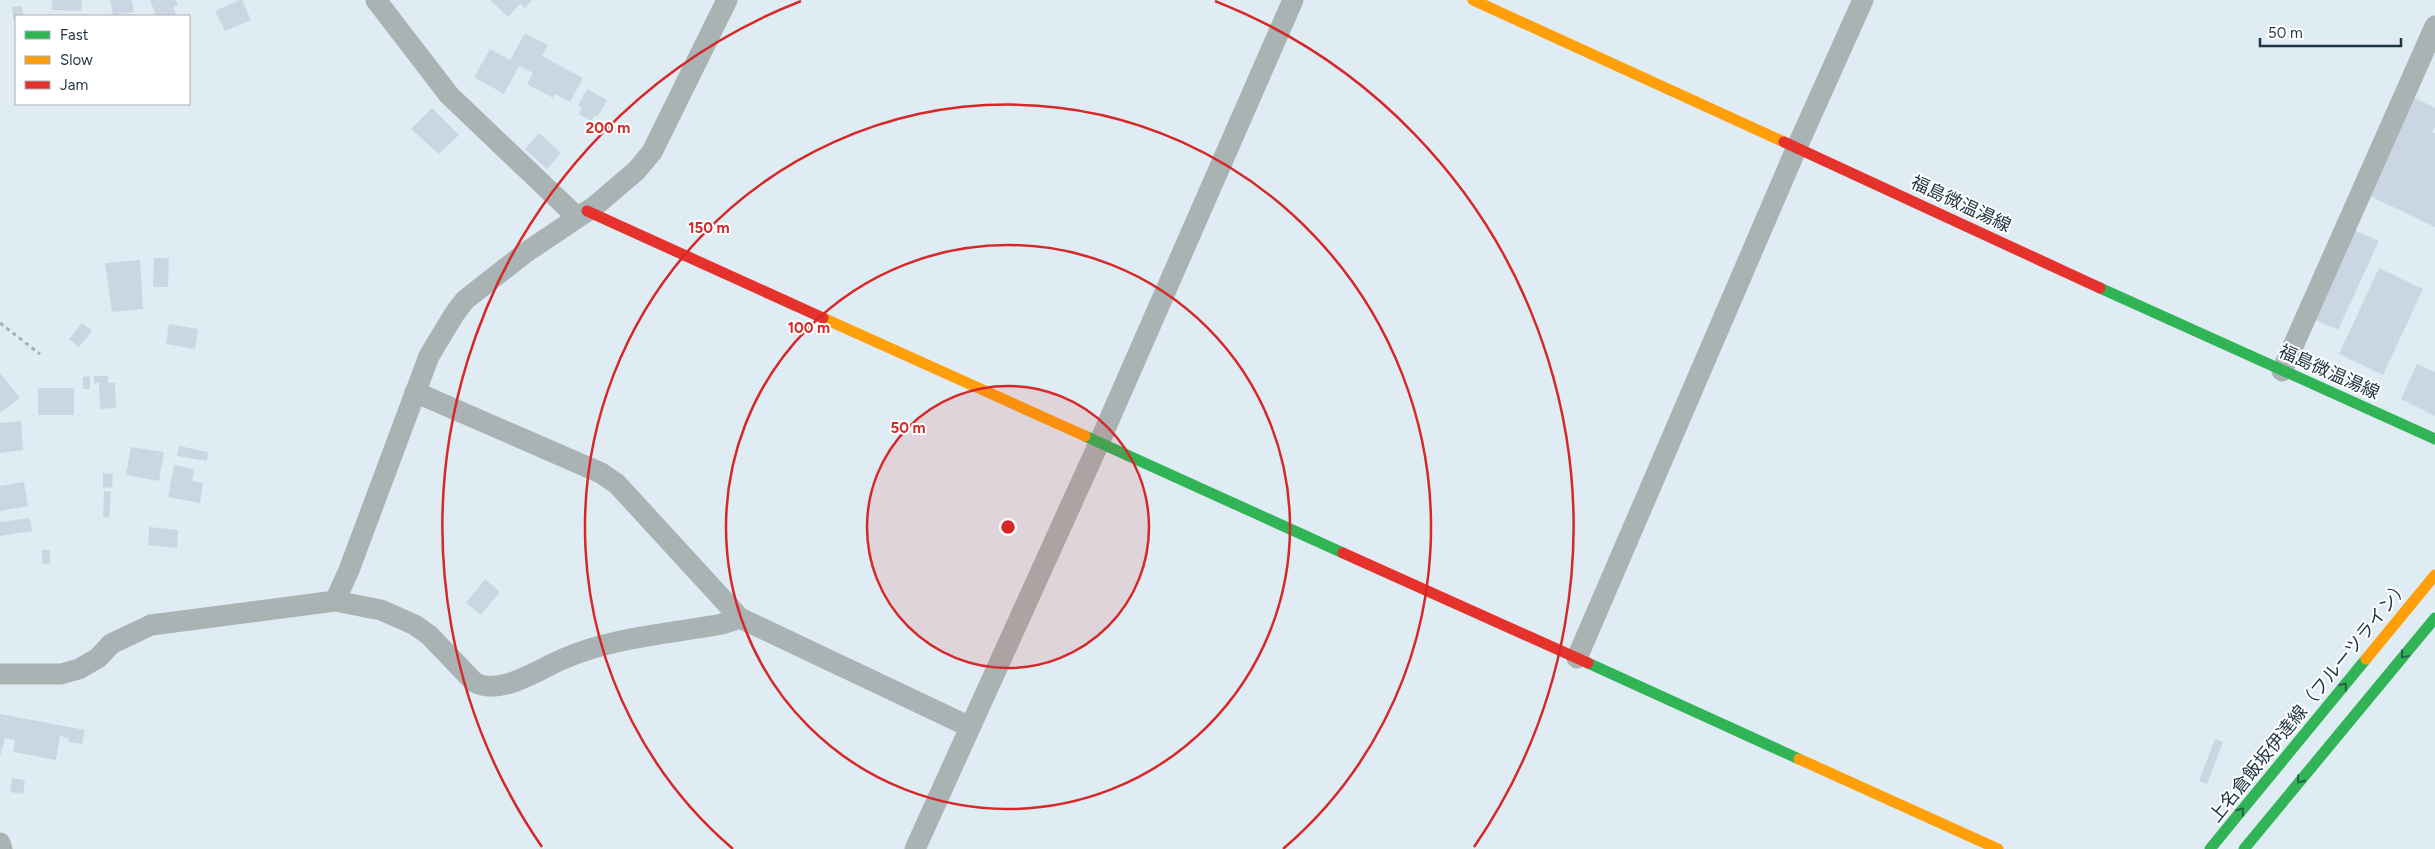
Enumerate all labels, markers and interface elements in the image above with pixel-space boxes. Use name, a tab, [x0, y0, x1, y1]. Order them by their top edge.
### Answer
legend	[15, 15, 190, 105]
scale bar	[2260, 15, 2401, 47]
text: 50 m	[2268, 24, 2303, 42]
text: Fast	[60, 26, 89, 44]
text: Slow	[60, 51, 93, 69]
text: Jam	[60, 76, 88, 94]
text: 200 m	[586, 119, 630, 137]
street label: 福島微温湯線	[1907, 171, 2015, 237]
text: 150 m	[688, 219, 730, 237]
text: 100 m	[788, 319, 830, 337]
street label: 福島微温湯線	[2275, 340, 2383, 404]
text: 50 m	[890, 419, 926, 437]
centre of rings	[999, 518, 1017, 536]
street label: 上名倉飯坂伊達線（フルーツライン）	[2204, 575, 2414, 827]
one-way arrow	[2400, 650, 2409, 659]
one-way arrow	[2338, 682, 2347, 691]
one-way arrow	[2297, 774, 2305, 783]
one-way arrow	[2235, 808, 2244, 817]

